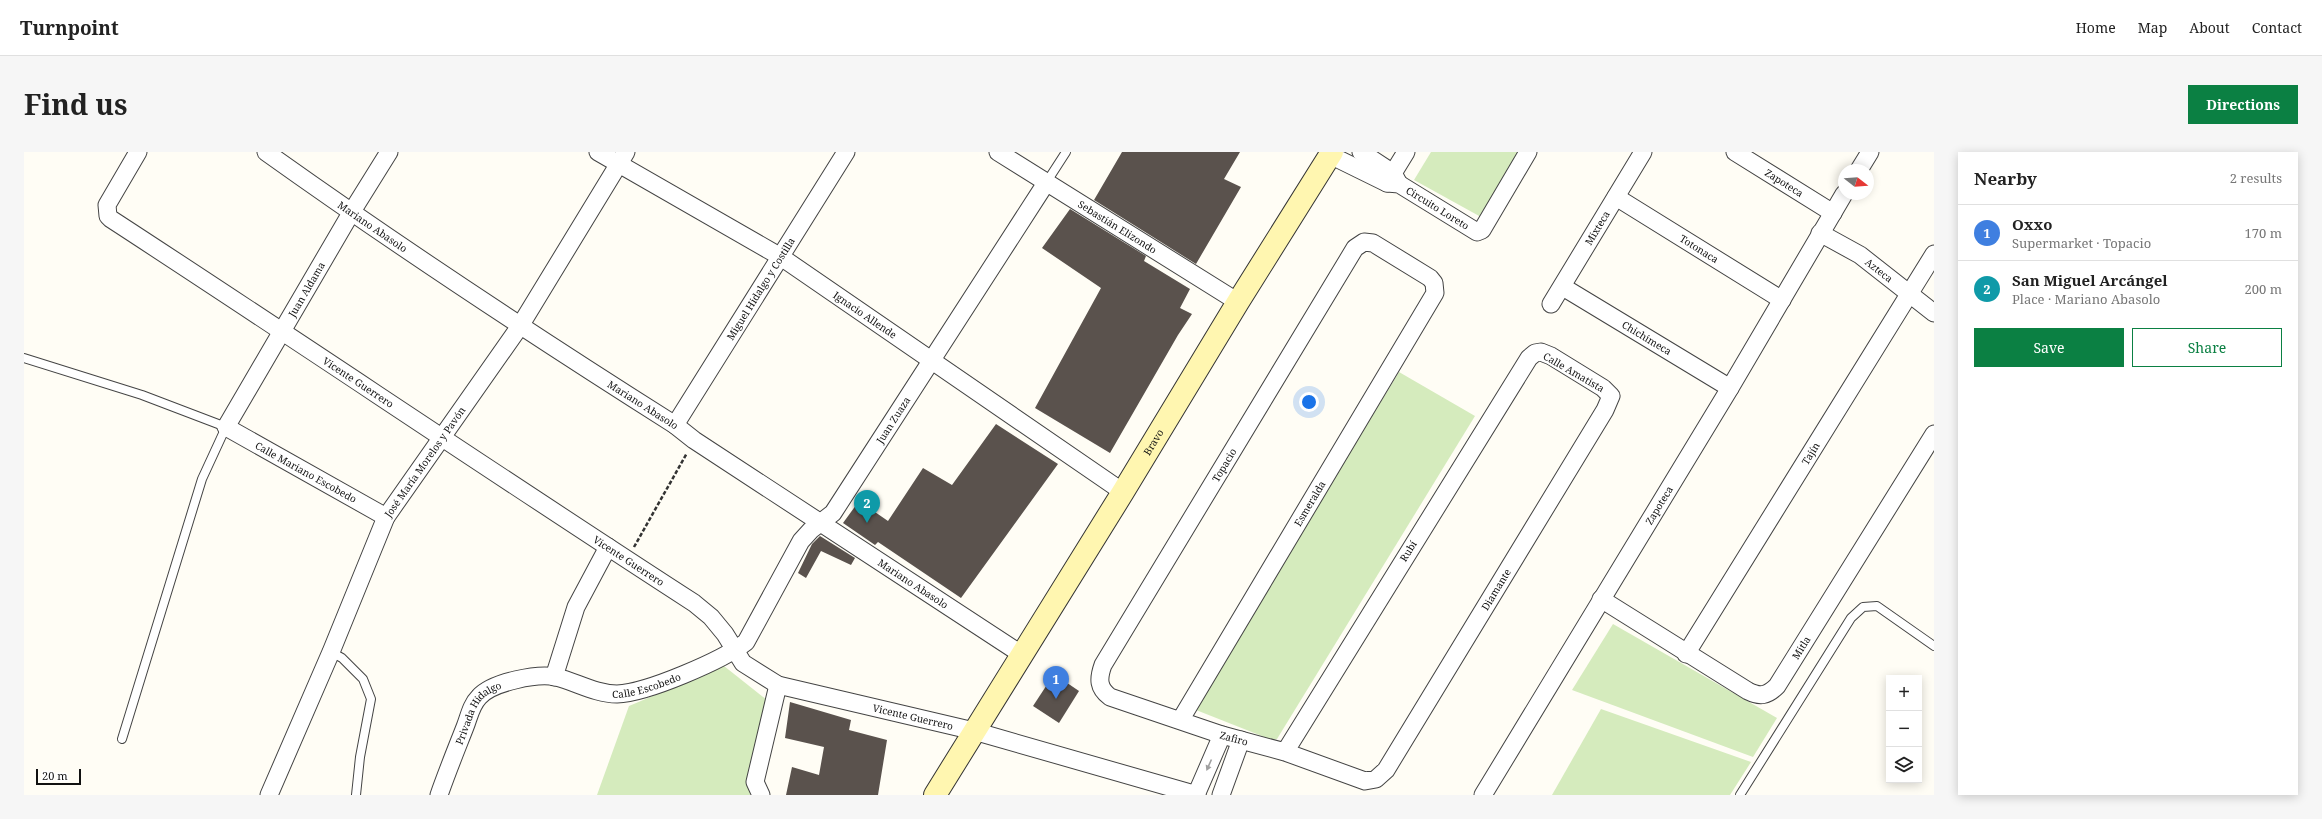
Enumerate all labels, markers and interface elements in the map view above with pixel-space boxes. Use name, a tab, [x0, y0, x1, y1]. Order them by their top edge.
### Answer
text: Turnpoint	[20, 15, 119, 41]
text: Home	[2076, 18, 2116, 37]
text: Map	[2138, 18, 2167, 37]
text: About	[2189, 18, 2230, 37]
text: Contact	[2252, 18, 2302, 37]
text: Find us	[24, 85, 128, 123]
button: Directions	[2188, 85, 2298, 124]
north arrow	[1838, 164, 1874, 200]
street label: Zapoteca	[1762, 165, 1806, 200]
text: Nearby	[1974, 167, 2037, 190]
text: 2 results	[2230, 169, 2282, 187]
street label: Circuito Loreto	[1403, 183, 1472, 233]
street label: Sebastián Elizondo	[1076, 197, 1160, 257]
street label: Mariano Abasolo	[335, 198, 410, 255]
street label: Mixteca	[1581, 208, 1613, 248]
text: Oxxo	[2012, 214, 2052, 234]
text: 1	[1983, 224, 1991, 242]
text: 170 m	[2245, 224, 2282, 242]
street label: Totonaca	[1677, 231, 1722, 266]
street label: Miguel Hidalgo y Costilla	[723, 234, 798, 342]
text: Supermarket · Topacio	[2012, 234, 2151, 252]
street label: Azteca	[1862, 255, 1896, 286]
street label: Juan Aldama	[284, 259, 328, 320]
text: San Miguel Arcángel	[2012, 270, 2168, 290]
text: 2	[1983, 280, 1991, 298]
text: 200 m	[2245, 280, 2282, 298]
street label: Ignacio Allende	[831, 288, 900, 342]
text: Place · Mariano Abasolo	[2012, 290, 2160, 308]
street label: Chichimeca	[1619, 317, 1675, 358]
button: Save	[1974, 328, 2124, 367]
button: Share	[2132, 328, 2282, 367]
street label: Calle Amatista	[1541, 349, 1607, 395]
street label: Vicente Guerrero	[320, 354, 397, 411]
street label: Mariano Abasolo	[605, 377, 682, 432]
your location	[1299, 392, 1319, 412]
street label: Juan Zuaza	[872, 393, 914, 447]
street label: José María Morelos y Pavón	[380, 403, 469, 521]
street label: Bravo	[1140, 426, 1167, 458]
street label: Calle Mariano Escobedo	[253, 438, 359, 506]
street label: Tajín	[1798, 439, 1823, 467]
street label: Topacio	[1208, 445, 1240, 484]
street label: Esmeralda	[1291, 478, 1329, 529]
street label: Zapoteca	[1642, 483, 1676, 527]
pin: 2	[854, 490, 880, 523]
street label: Vicente Guerrero	[590, 532, 667, 589]
street label: Rubí	[1396, 537, 1420, 564]
street label: Mariano Abasolo	[875, 555, 951, 612]
street label: Diamante	[1478, 566, 1514, 613]
street label: Mitla	[1788, 633, 1814, 662]
pin: 1	[1043, 666, 1069, 699]
street label: Calle Escobedo	[612, 669, 683, 701]
map controls	[1886, 675, 1922, 783]
button: +	[1886, 675, 1922, 711]
street label: Privada Hidalgo	[452, 678, 503, 747]
street label: Vicente Guerrero	[871, 700, 955, 733]
button: −	[1886, 711, 1922, 747]
street label: Zafiro	[1218, 728, 1250, 749]
button: layers	[1886, 747, 1922, 783]
one-way arrow	[1206, 759, 1212, 770]
scale bar	[36, 767, 81, 786]
text: 20 m	[42, 768, 68, 783]

